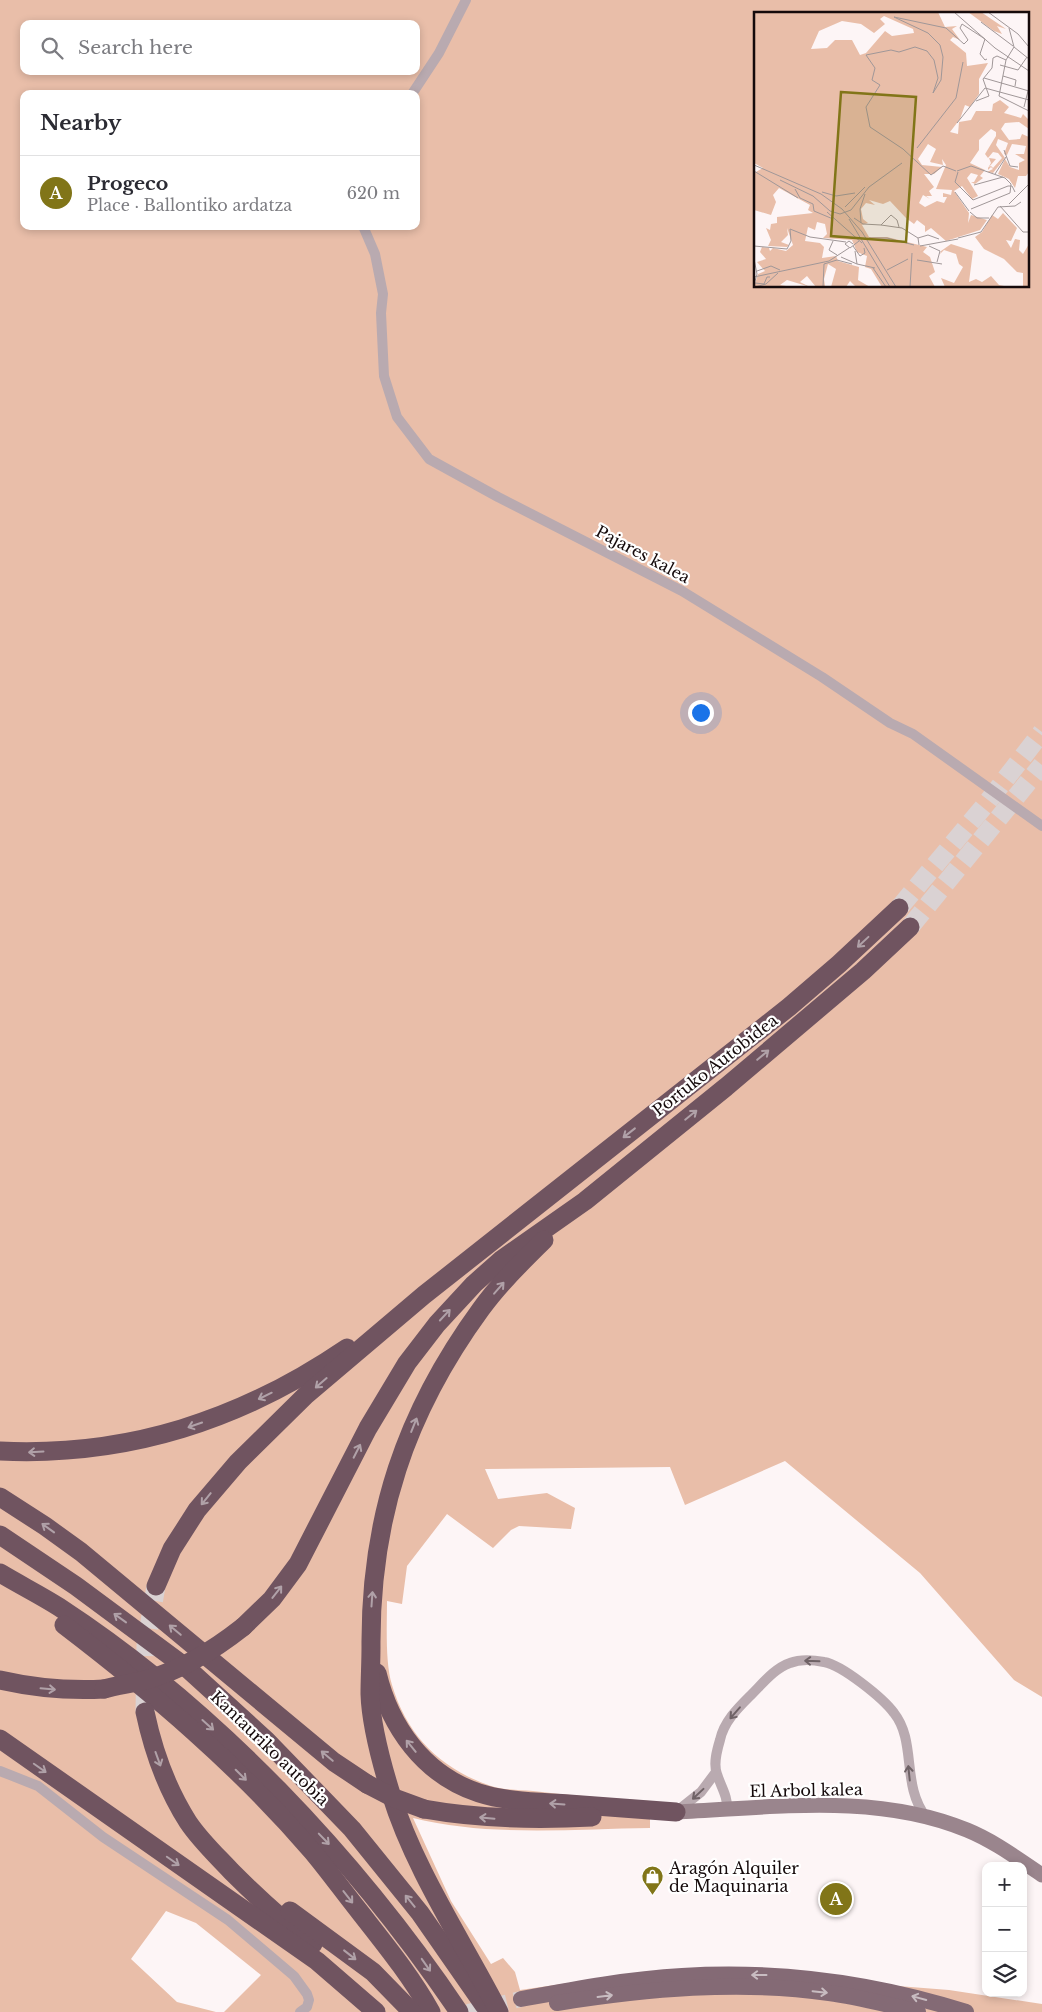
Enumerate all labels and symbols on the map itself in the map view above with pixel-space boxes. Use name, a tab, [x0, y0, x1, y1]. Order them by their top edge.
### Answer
inset map	[754, 12, 1030, 288]
street label: Pajares kalea	[592, 521, 694, 587]
your location	[688, 700, 714, 726]
one-way arrow	[857, 936, 870, 947]
street label: Portuko Autobidea	[648, 1010, 782, 1120]
one-way arrow	[756, 1050, 769, 1061]
one-way arrow	[684, 1109, 697, 1120]
one-way arrow	[622, 1128, 636, 1138]
one-way arrow	[493, 1281, 505, 1294]
one-way arrow	[439, 1309, 451, 1322]
one-way arrow	[314, 1378, 327, 1389]
one-way arrow	[258, 1392, 273, 1401]
one-way arrow	[409, 1418, 419, 1433]
one-way arrow	[188, 1421, 204, 1430]
one-way arrow	[353, 1444, 362, 1459]
one-way arrow	[28, 1447, 44, 1456]
one-way arrow	[200, 1492, 211, 1505]
one-way arrow	[42, 1523, 56, 1533]
one-way arrow	[271, 1586, 282, 1599]
one-way arrow	[367, 1591, 376, 1607]
one-way arrow	[113, 1613, 127, 1623]
one-way arrow	[169, 1624, 182, 1635]
one-way arrow	[805, 1656, 821, 1666]
one-way arrow	[40, 1684, 56, 1693]
street label: Kantauriko autobia	[207, 1687, 333, 1810]
one-way arrow	[729, 1706, 740, 1719]
one-way arrow	[202, 1719, 215, 1731]
one-way arrow	[406, 1740, 417, 1753]
one-way arrow	[154, 1751, 163, 1766]
one-way arrow	[321, 1751, 334, 1762]
one-way arrow	[33, 1762, 46, 1773]
one-way arrow	[905, 1765, 914, 1781]
one-way arrow	[234, 1769, 247, 1781]
street label: El Arbol kalea	[749, 1779, 863, 1801]
one-way arrow	[692, 1788, 704, 1800]
one-way arrow	[550, 1799, 566, 1808]
one-way arrow	[480, 1813, 496, 1822]
one-way arrow	[318, 1833, 330, 1846]
one-way arrow	[166, 1856, 180, 1866]
place label: Aragón Alquiler de Maquinaria	[668, 1858, 799, 1896]
shop icon: Aragón Alquiler de Maquinaria	[641, 1865, 665, 1896]
pin: A	[820, 1880, 852, 1918]
one-way arrow	[342, 1890, 353, 1903]
one-way arrow	[404, 1895, 415, 1908]
one-way arrow	[343, 1950, 357, 1960]
one-way arrow	[421, 1958, 431, 1972]
one-way arrow	[751, 1970, 767, 1980]
one-way arrow	[812, 1987, 828, 1997]
one-way arrow	[597, 1991, 613, 2001]
one-way arrow	[911, 1993, 927, 2002]

